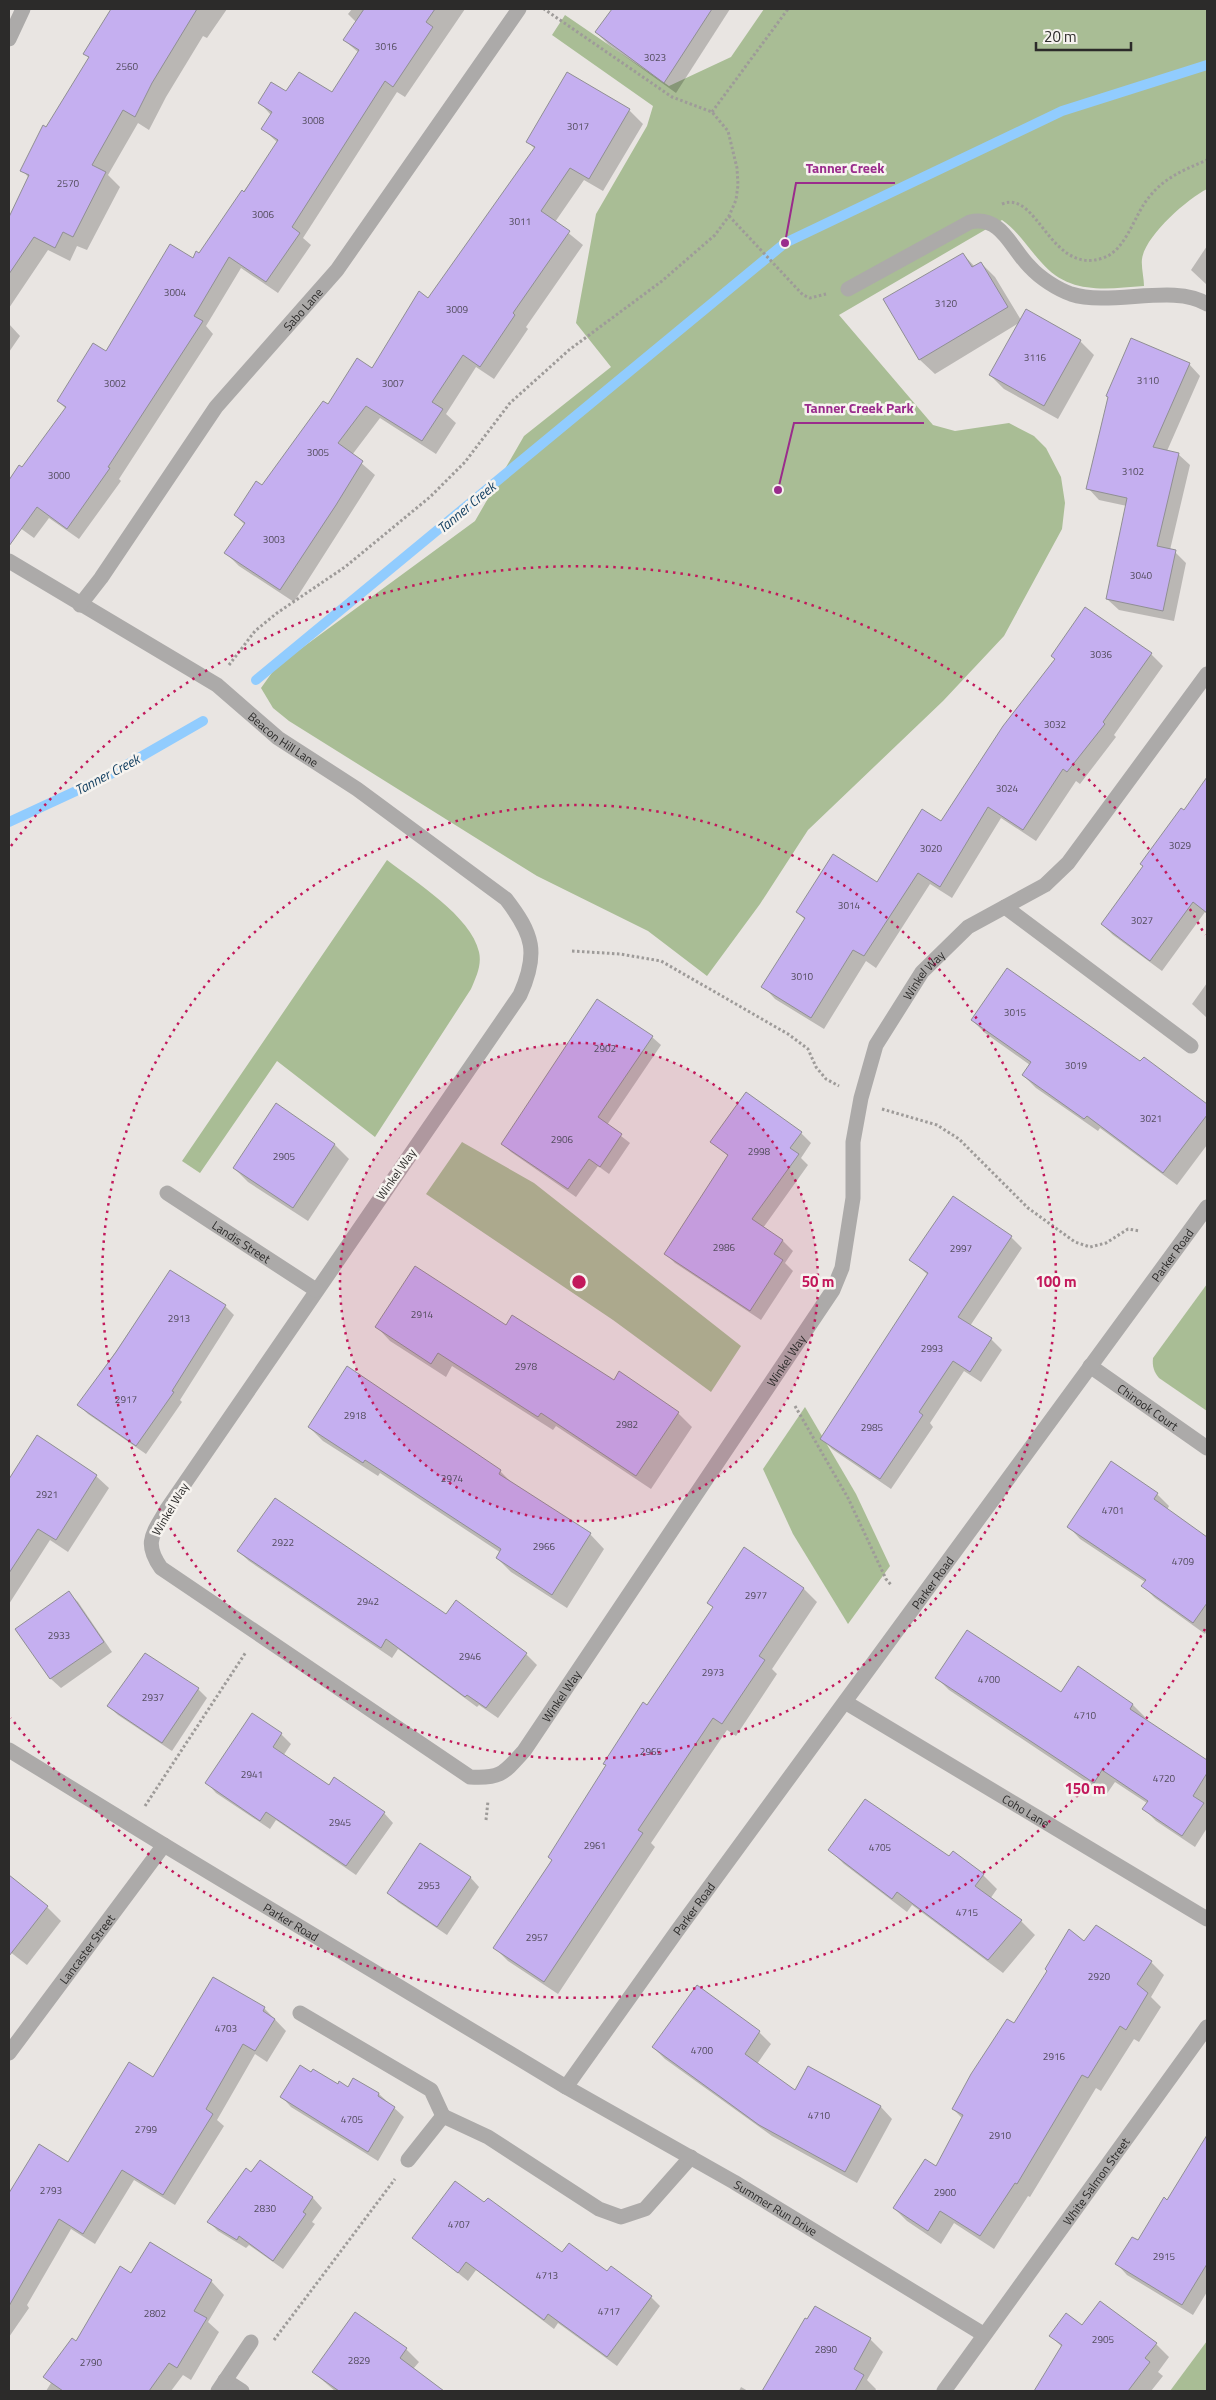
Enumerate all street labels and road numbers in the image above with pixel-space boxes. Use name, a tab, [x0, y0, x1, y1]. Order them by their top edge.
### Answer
street label: Sabo Lane	[278, 283, 327, 335]
street label: Beacon Hill Lane	[244, 707, 322, 771]
street label: Winkel Way	[897, 945, 949, 1003]
street label: Winkel Way	[371, 1144, 421, 1204]
street label: Landis Street	[209, 1215, 275, 1268]
street label: Parker Road	[1146, 1224, 1198, 1285]
street label: Winkel Way	[761, 1330, 810, 1390]
street label: Chinook Court	[1114, 1379, 1183, 1435]
street label: Winkel Way	[147, 1479, 193, 1539]
street label: Parker Road	[906, 1552, 958, 1613]
street label: Winkel Way	[537, 1666, 585, 1726]
street label: Coho Lane	[999, 1789, 1053, 1832]
street label: Parker Road	[668, 1878, 719, 1939]
street label: Parker Road	[260, 1898, 323, 1946]
street label: Lancaster Street	[54, 1909, 120, 1988]
street label: White Salmon Street	[1057, 2133, 1134, 2229]
street label: Summer Run Drive	[730, 2175, 821, 2240]

